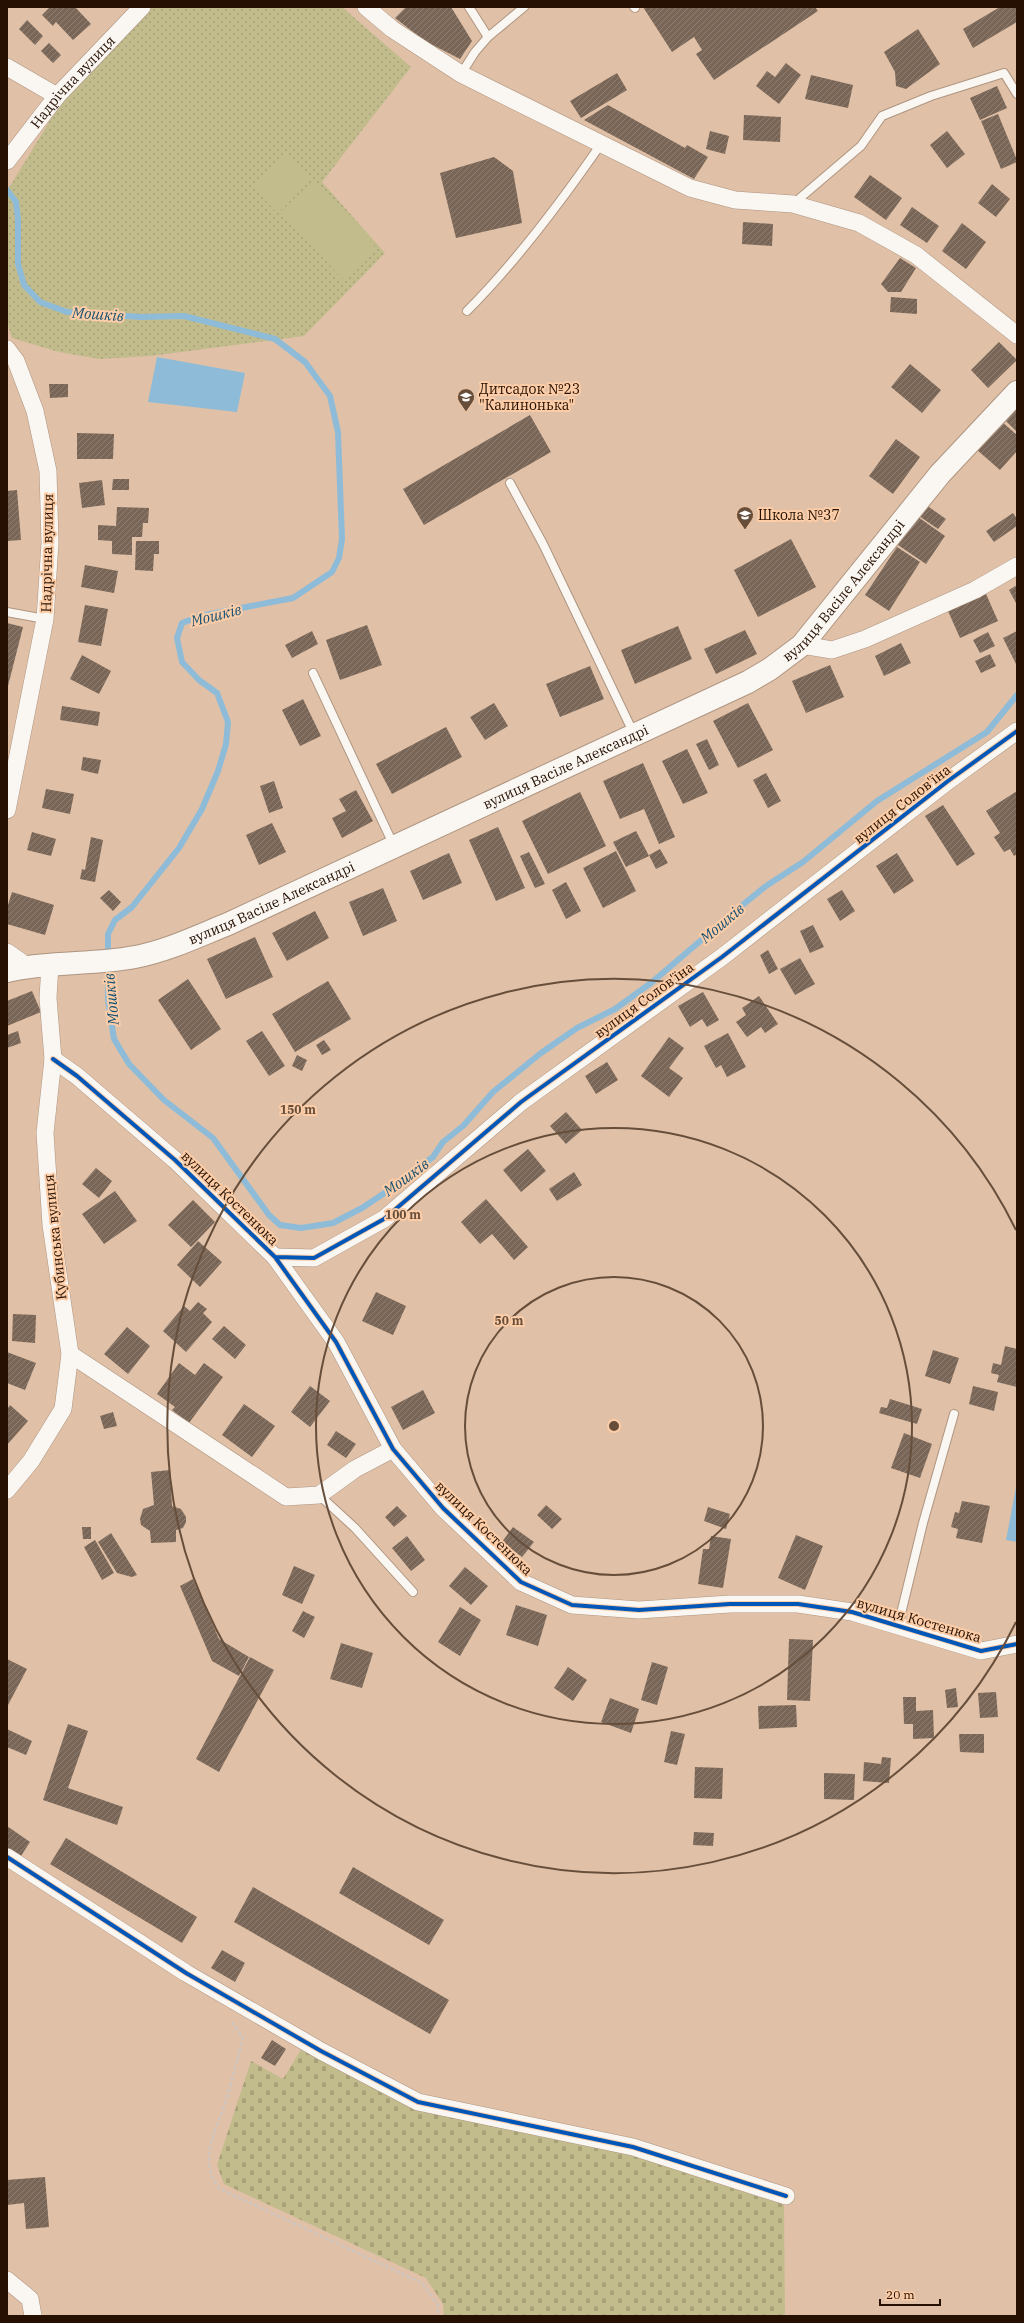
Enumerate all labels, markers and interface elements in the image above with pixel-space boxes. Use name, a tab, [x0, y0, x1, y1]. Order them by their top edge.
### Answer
street label: Надрічна вулиця	[26, 32, 119, 132]
water label: Мошків	[70, 303, 125, 325]
place label: Дитсадок №23 "Калинонька"	[479, 380, 580, 414]
school or university icon: Дитсадок №23 "Калинонька"	[456, 387, 476, 412]
street label: Надрічна вулиця	[37, 493, 57, 613]
school or university icon: Школа №37	[735, 505, 755, 530]
place label: Школа №37	[758, 506, 840, 524]
street label: вулиця Васіле Александрі	[779, 516, 909, 666]
water label: Мошків	[188, 600, 243, 631]
street label: вулиця Васіле Александрі	[480, 721, 651, 813]
street label: вулиця Солов'їна	[850, 760, 954, 848]
street label: вулиця Васіле Александрі	[186, 857, 357, 948]
water label: Мошків	[695, 899, 748, 948]
street label: вулиця Солов'їна	[591, 958, 697, 1042]
water label: Мошків	[99, 972, 123, 1027]
text: 150 m	[280, 1102, 316, 1117]
street label: вулиця Костенюка	[177, 1147, 283, 1249]
water label: Мошків	[379, 1154, 433, 1201]
street label: Кубинська вулиця	[39, 1173, 71, 1301]
text: 100 m	[385, 1207, 421, 1222]
text: 50 m	[495, 1313, 524, 1328]
centre of rings	[607, 1419, 621, 1433]
street label: вулиця Костенюка	[431, 1477, 537, 1579]
street label: вулиця Костенюка	[855, 1594, 984, 1646]
scale bar	[880, 2281, 940, 2307]
text: 20 m	[886, 2287, 915, 2302]

